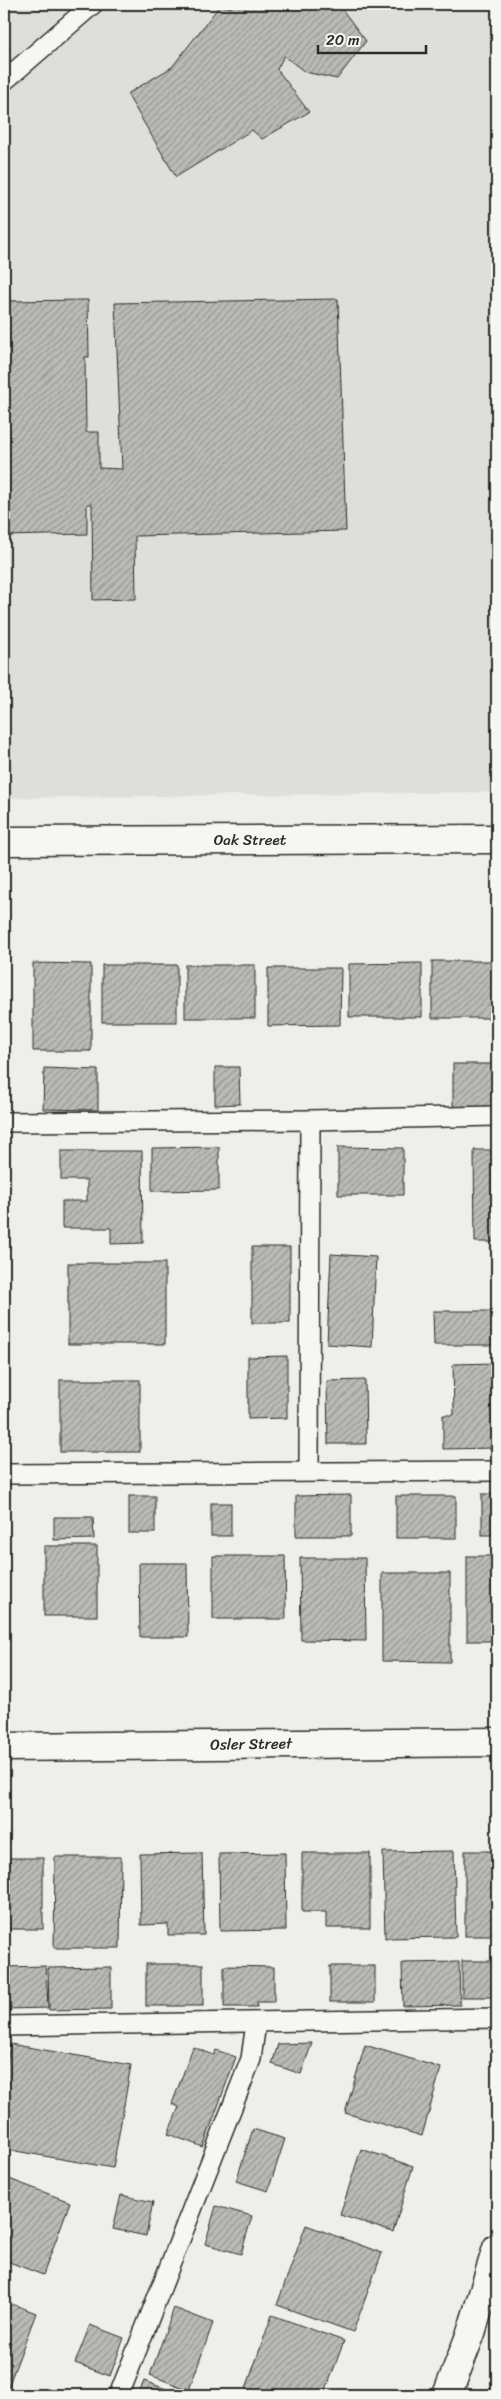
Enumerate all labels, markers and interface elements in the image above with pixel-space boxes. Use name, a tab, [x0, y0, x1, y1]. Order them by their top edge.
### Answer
scale bar	[318, 22, 426, 54]
text: 20 m	[326, 27, 360, 53]
street label: Oak Street	[214, 827, 287, 853]
street label: Osler Street	[210, 1730, 293, 1758]

